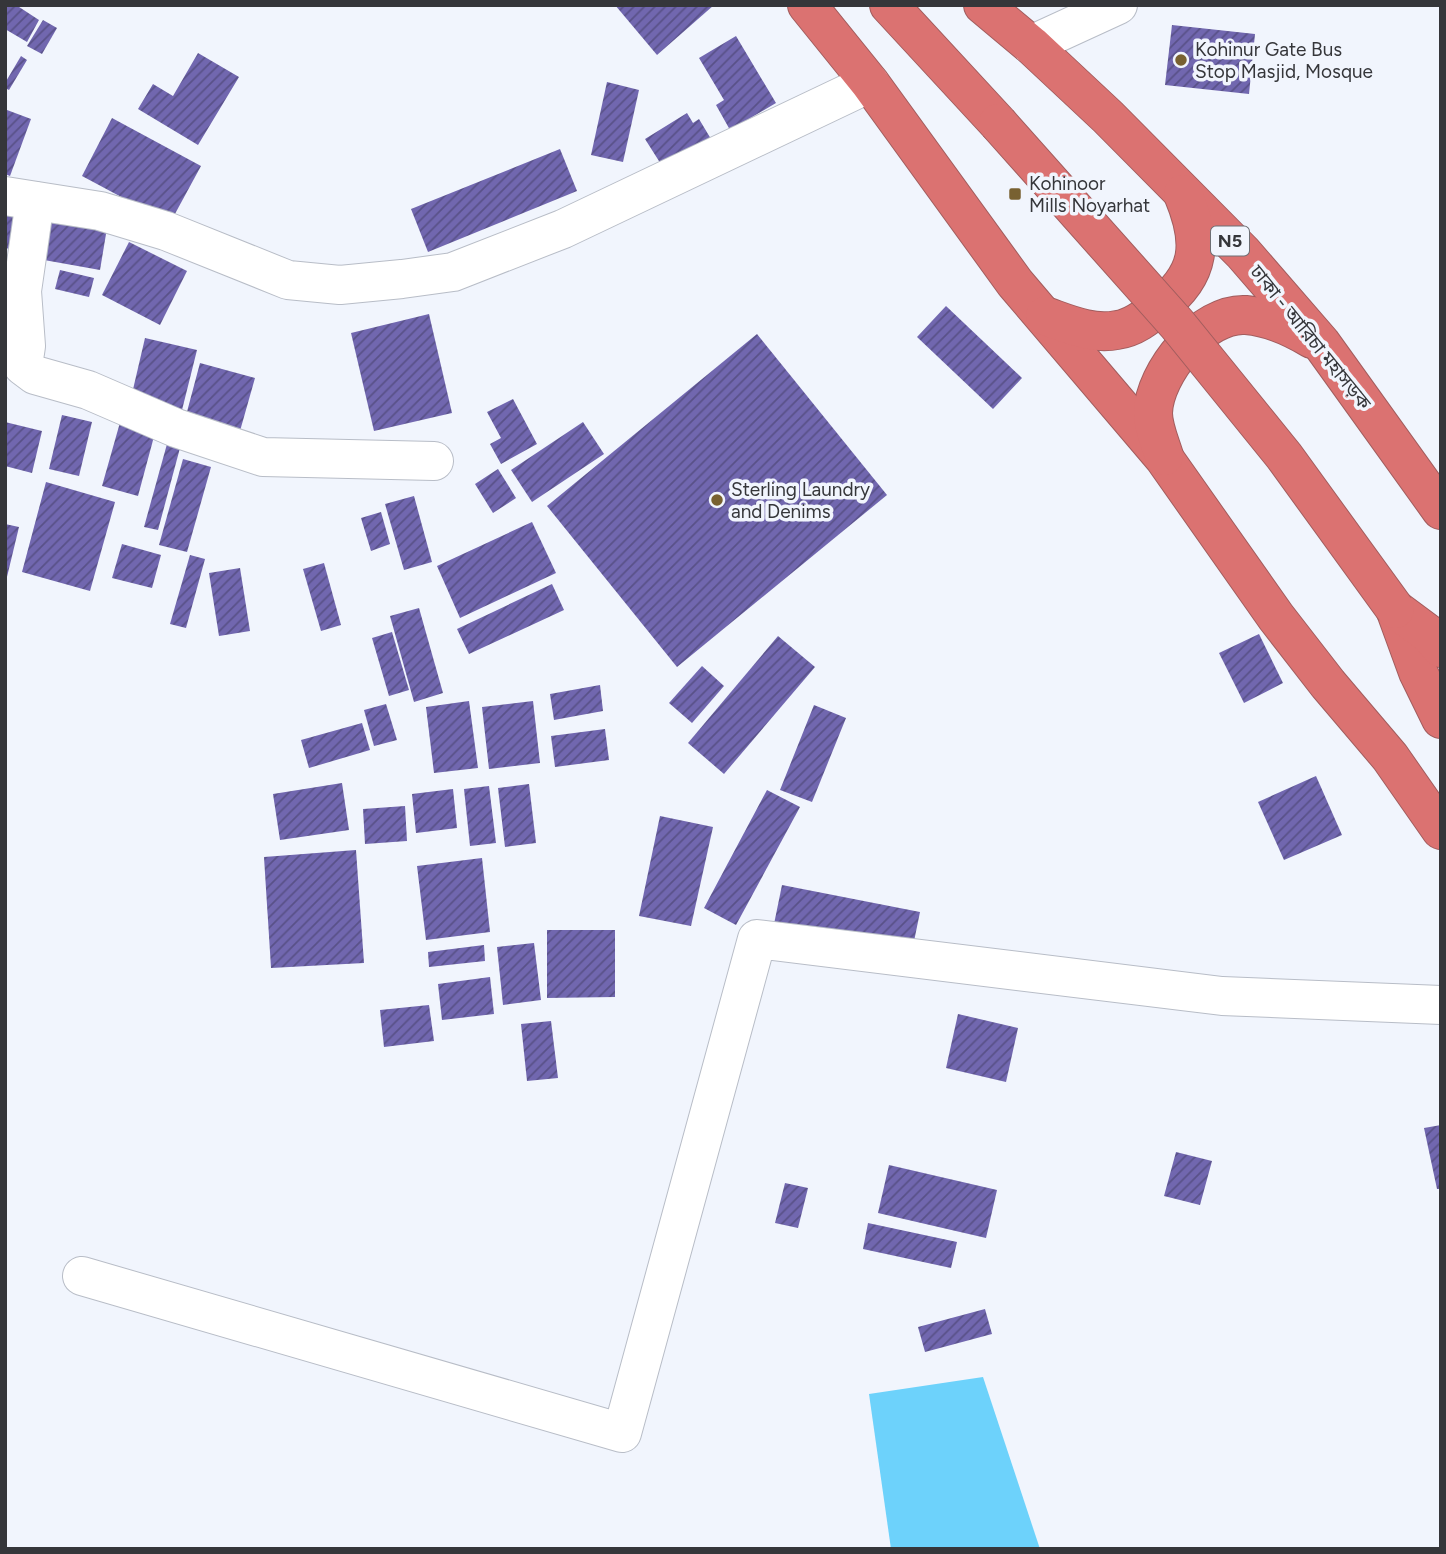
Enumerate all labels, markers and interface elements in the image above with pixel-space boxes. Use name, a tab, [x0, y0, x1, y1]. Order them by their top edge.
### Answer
place label: Kohinur Gate Bus Stop Masjid, Mosque	[1195, 38, 1373, 83]
marker: Kohinur Gate Bus Stop Masjid, Mosque	[1173, 52, 1189, 68]
place label: Kohinoor Mills Noyarhat	[1029, 172, 1150, 217]
marker: Kohinoor Mills Noyarhat	[1007, 186, 1023, 202]
road number: N5	[1211, 227, 1249, 256]
street label: ঢাকা - আরিচা মহাসড়ক	[1245, 260, 1376, 415]
place label: Sterling Laundry and Denims	[731, 478, 870, 523]
marker: Sterling Laundry and Denims	[709, 492, 725, 508]

